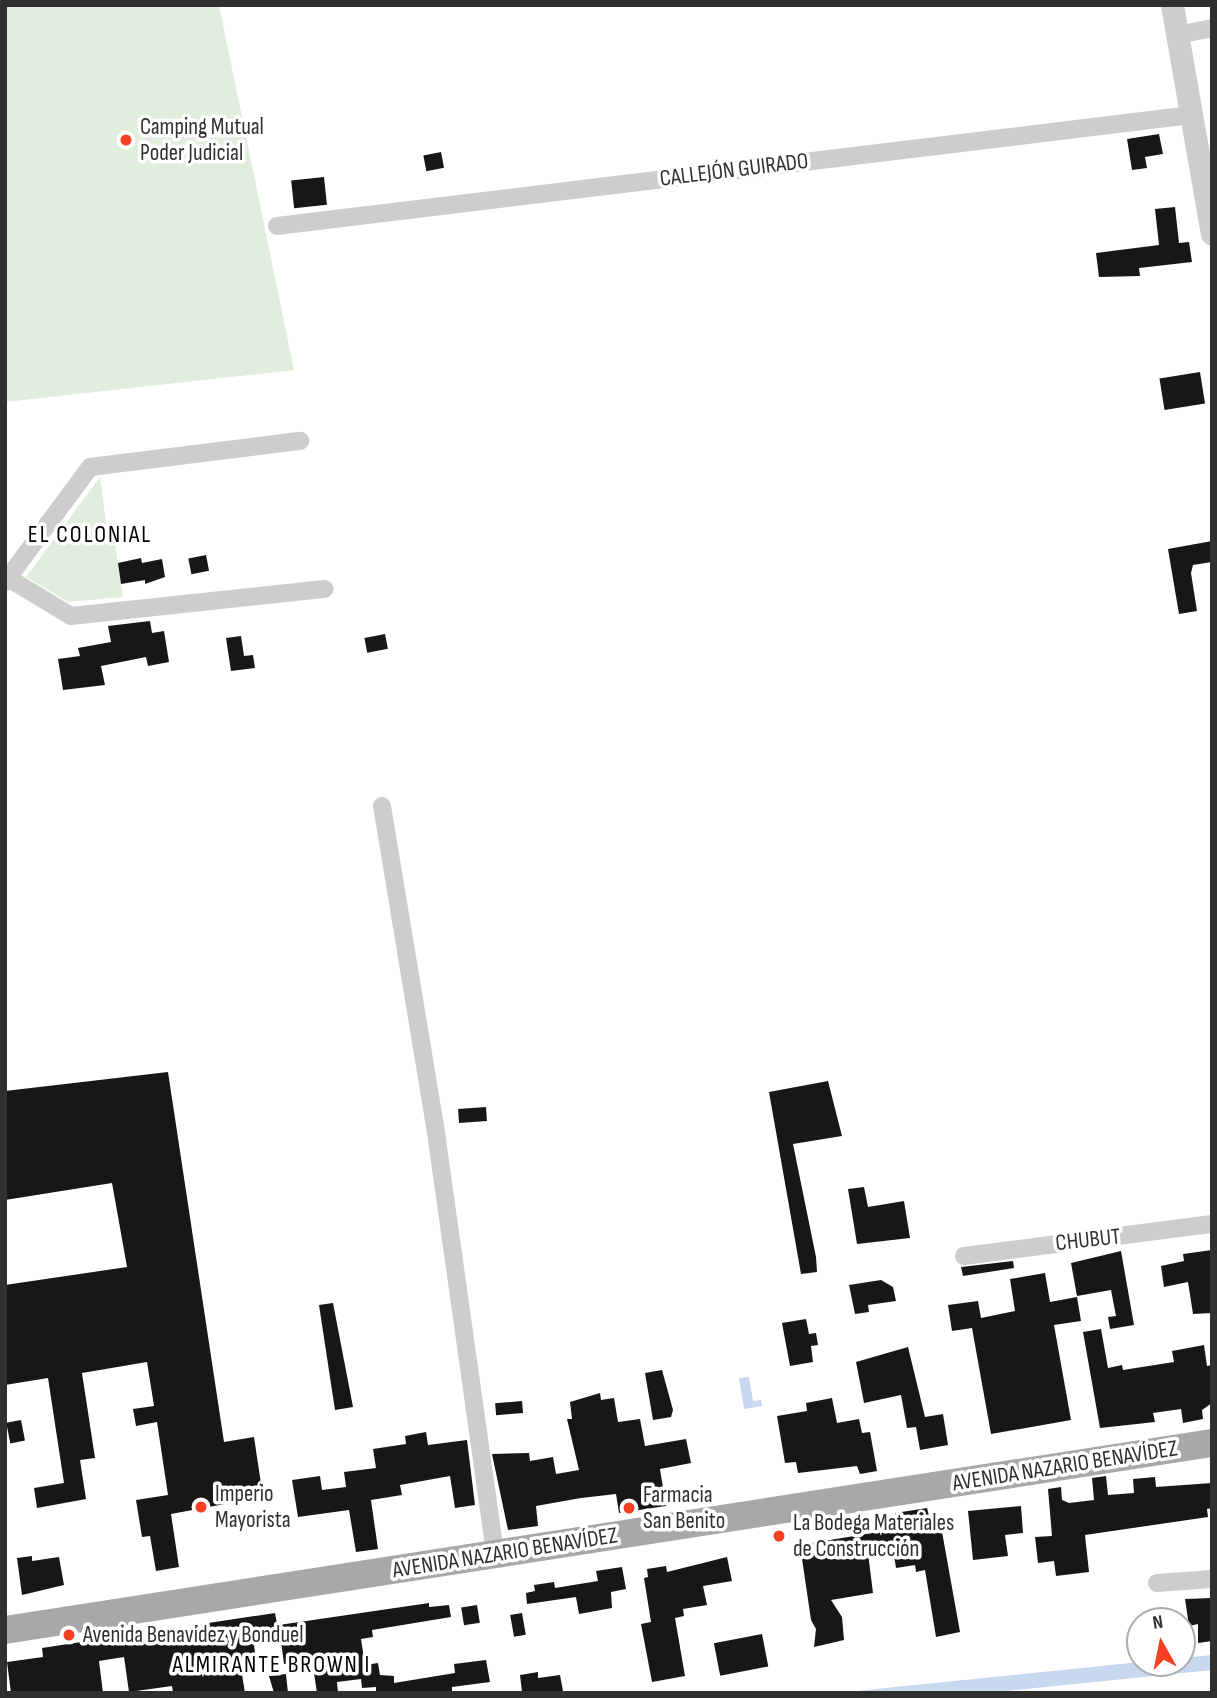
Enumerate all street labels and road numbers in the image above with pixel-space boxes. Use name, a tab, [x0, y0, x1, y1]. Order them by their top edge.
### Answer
street label: CALLEJÓN GUIRADO	[658, 147, 810, 193]
street label: CHUBUT	[1054, 1223, 1122, 1257]
street label: AVENIDA NAZARIO BENAVÍDEZ	[951, 1435, 1179, 1497]
street label: AVENIDA NAZARIO BENAVÍDEZ	[391, 1522, 619, 1584]

